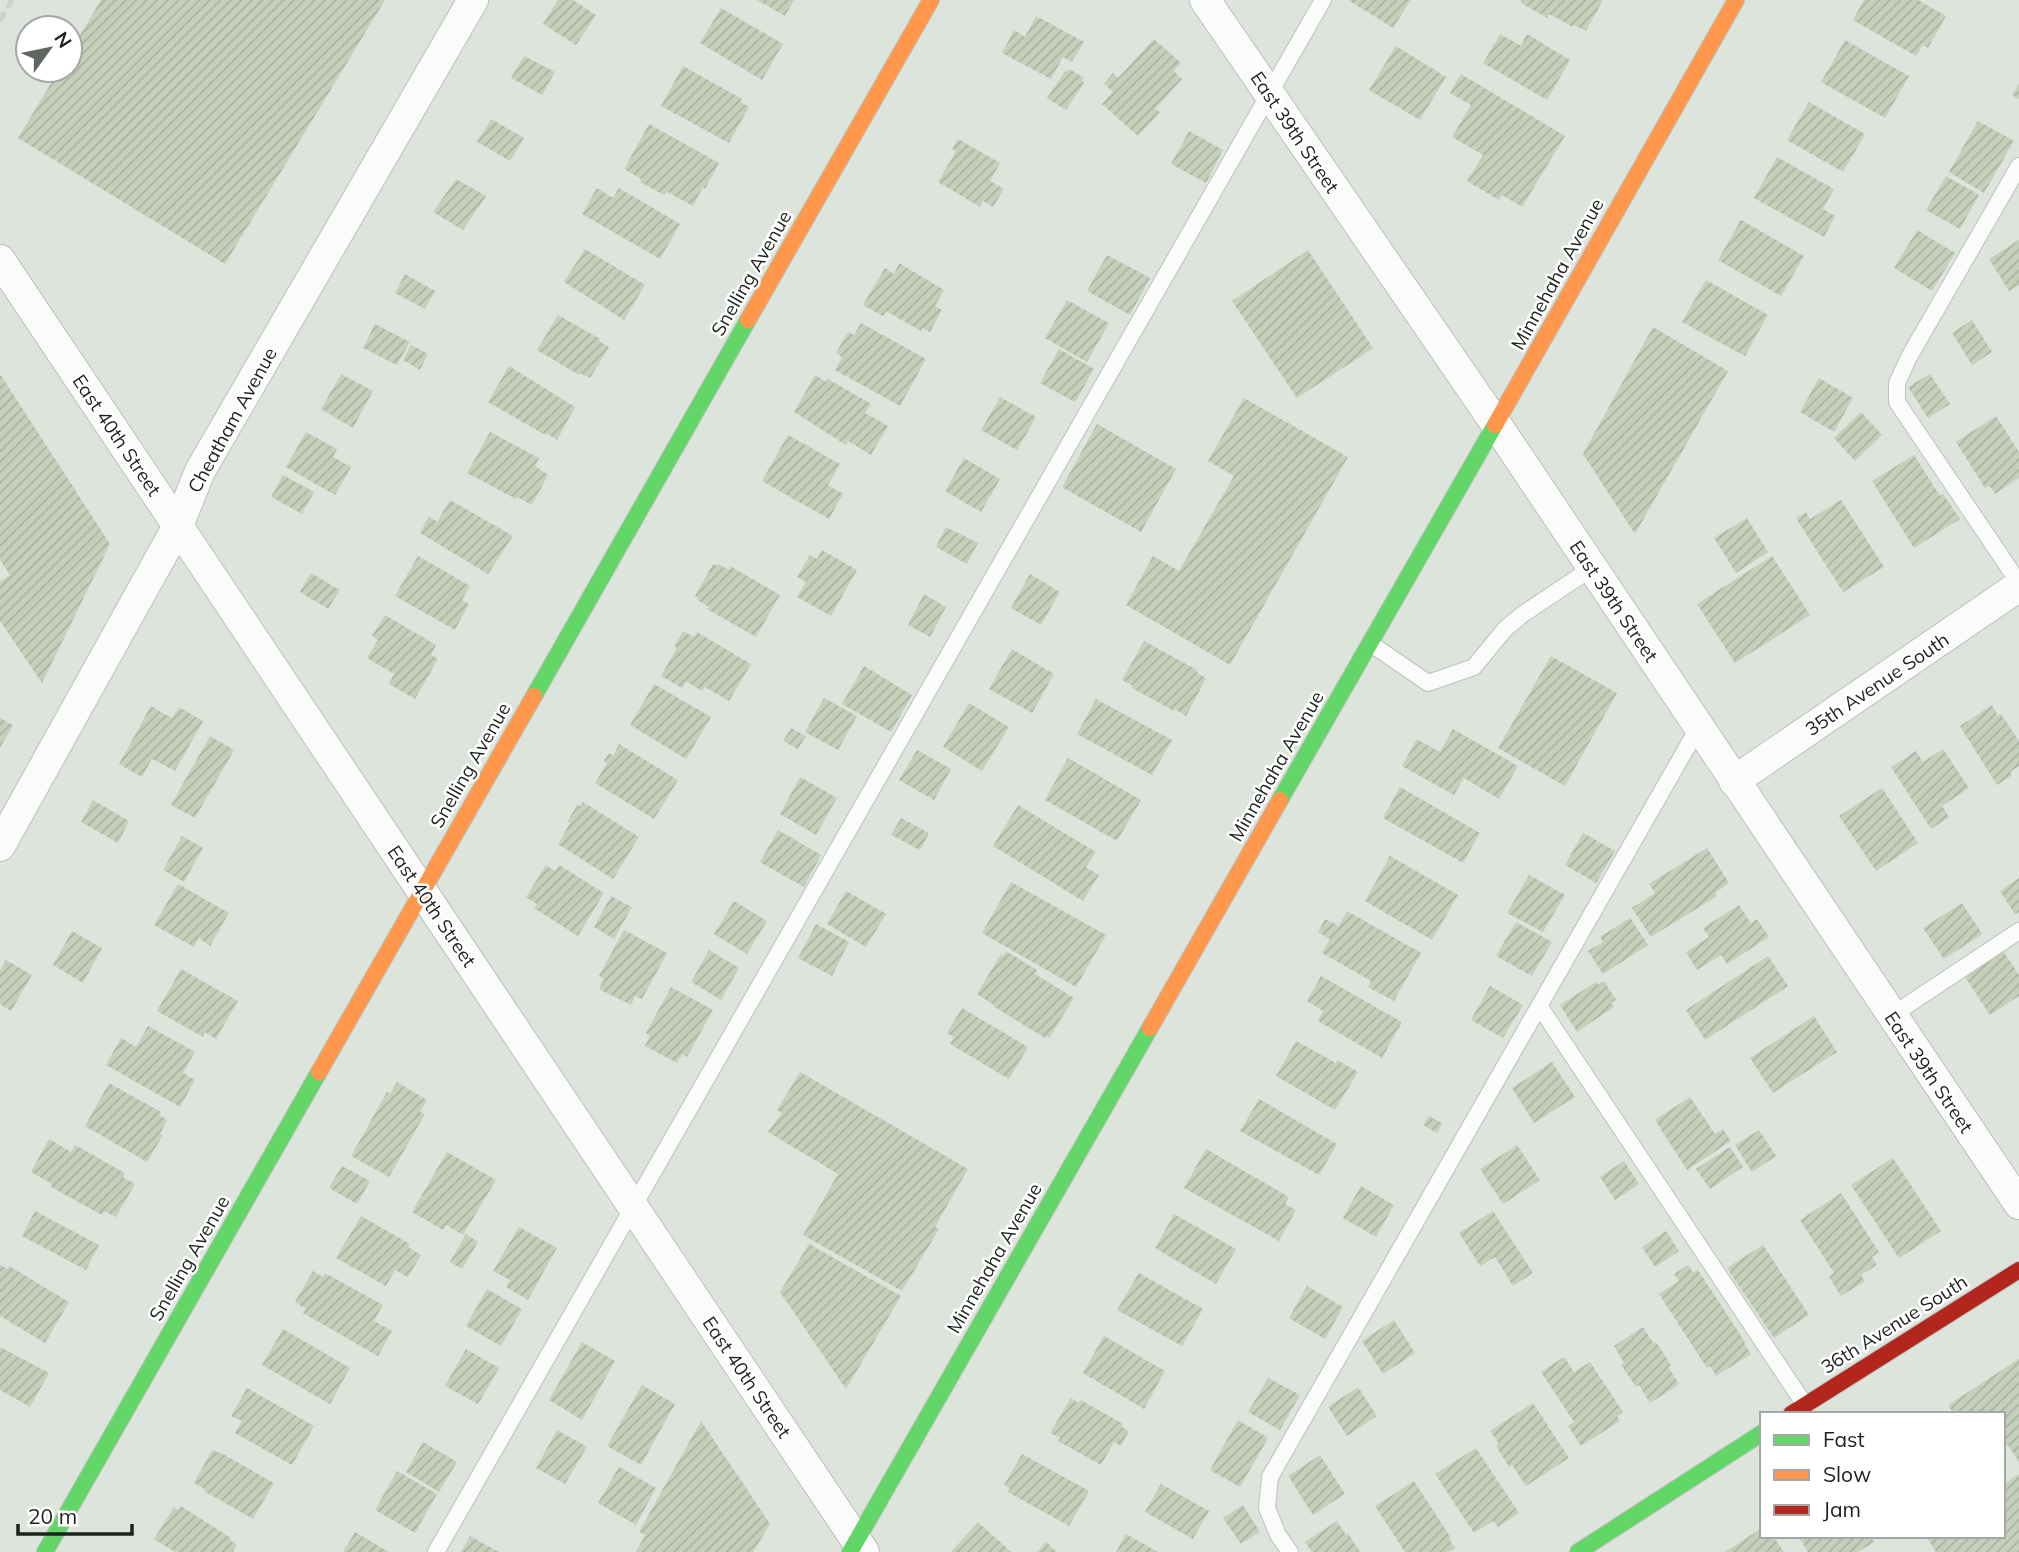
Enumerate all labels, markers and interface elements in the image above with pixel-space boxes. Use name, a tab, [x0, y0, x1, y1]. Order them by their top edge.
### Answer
north arrow	[14, 14, 84, 84]
text: N	[49, 27, 77, 52]
street label: East 39th Street	[1246, 67, 1345, 198]
street label: Minnehaha Avenue	[1505, 194, 1609, 354]
street label: Snelling Avenue	[705, 206, 797, 340]
street label: Cheatham Avenue	[182, 343, 282, 497]
street label: East 40th Street	[68, 370, 167, 501]
street label: East 39th Street	[1565, 536, 1664, 667]
street label: 35th Avenue South	[1801, 627, 1953, 741]
street label: Minnehaha Avenue	[1223, 687, 1329, 845]
street label: Snelling Avenue	[424, 698, 516, 832]
street label: East 40th Street	[383, 841, 482, 972]
street label: East 39th Street	[1880, 1007, 1979, 1138]
street label: Minnehaha Avenue	[941, 1179, 1047, 1337]
street label: Snelling Avenue	[143, 1191, 235, 1325]
street label: 36th Avenue South	[1816, 1269, 1972, 1379]
street label: East 40th Street	[698, 1312, 797, 1443]
legend	[1760, 1412, 2005, 1538]
text: Fast	[1823, 1426, 1865, 1452]
text: Slow	[1823, 1461, 1871, 1487]
scale bar	[18, 1492, 131, 1536]
text: Jam	[1823, 1496, 1861, 1522]
text: 20 m	[28, 1503, 77, 1529]

